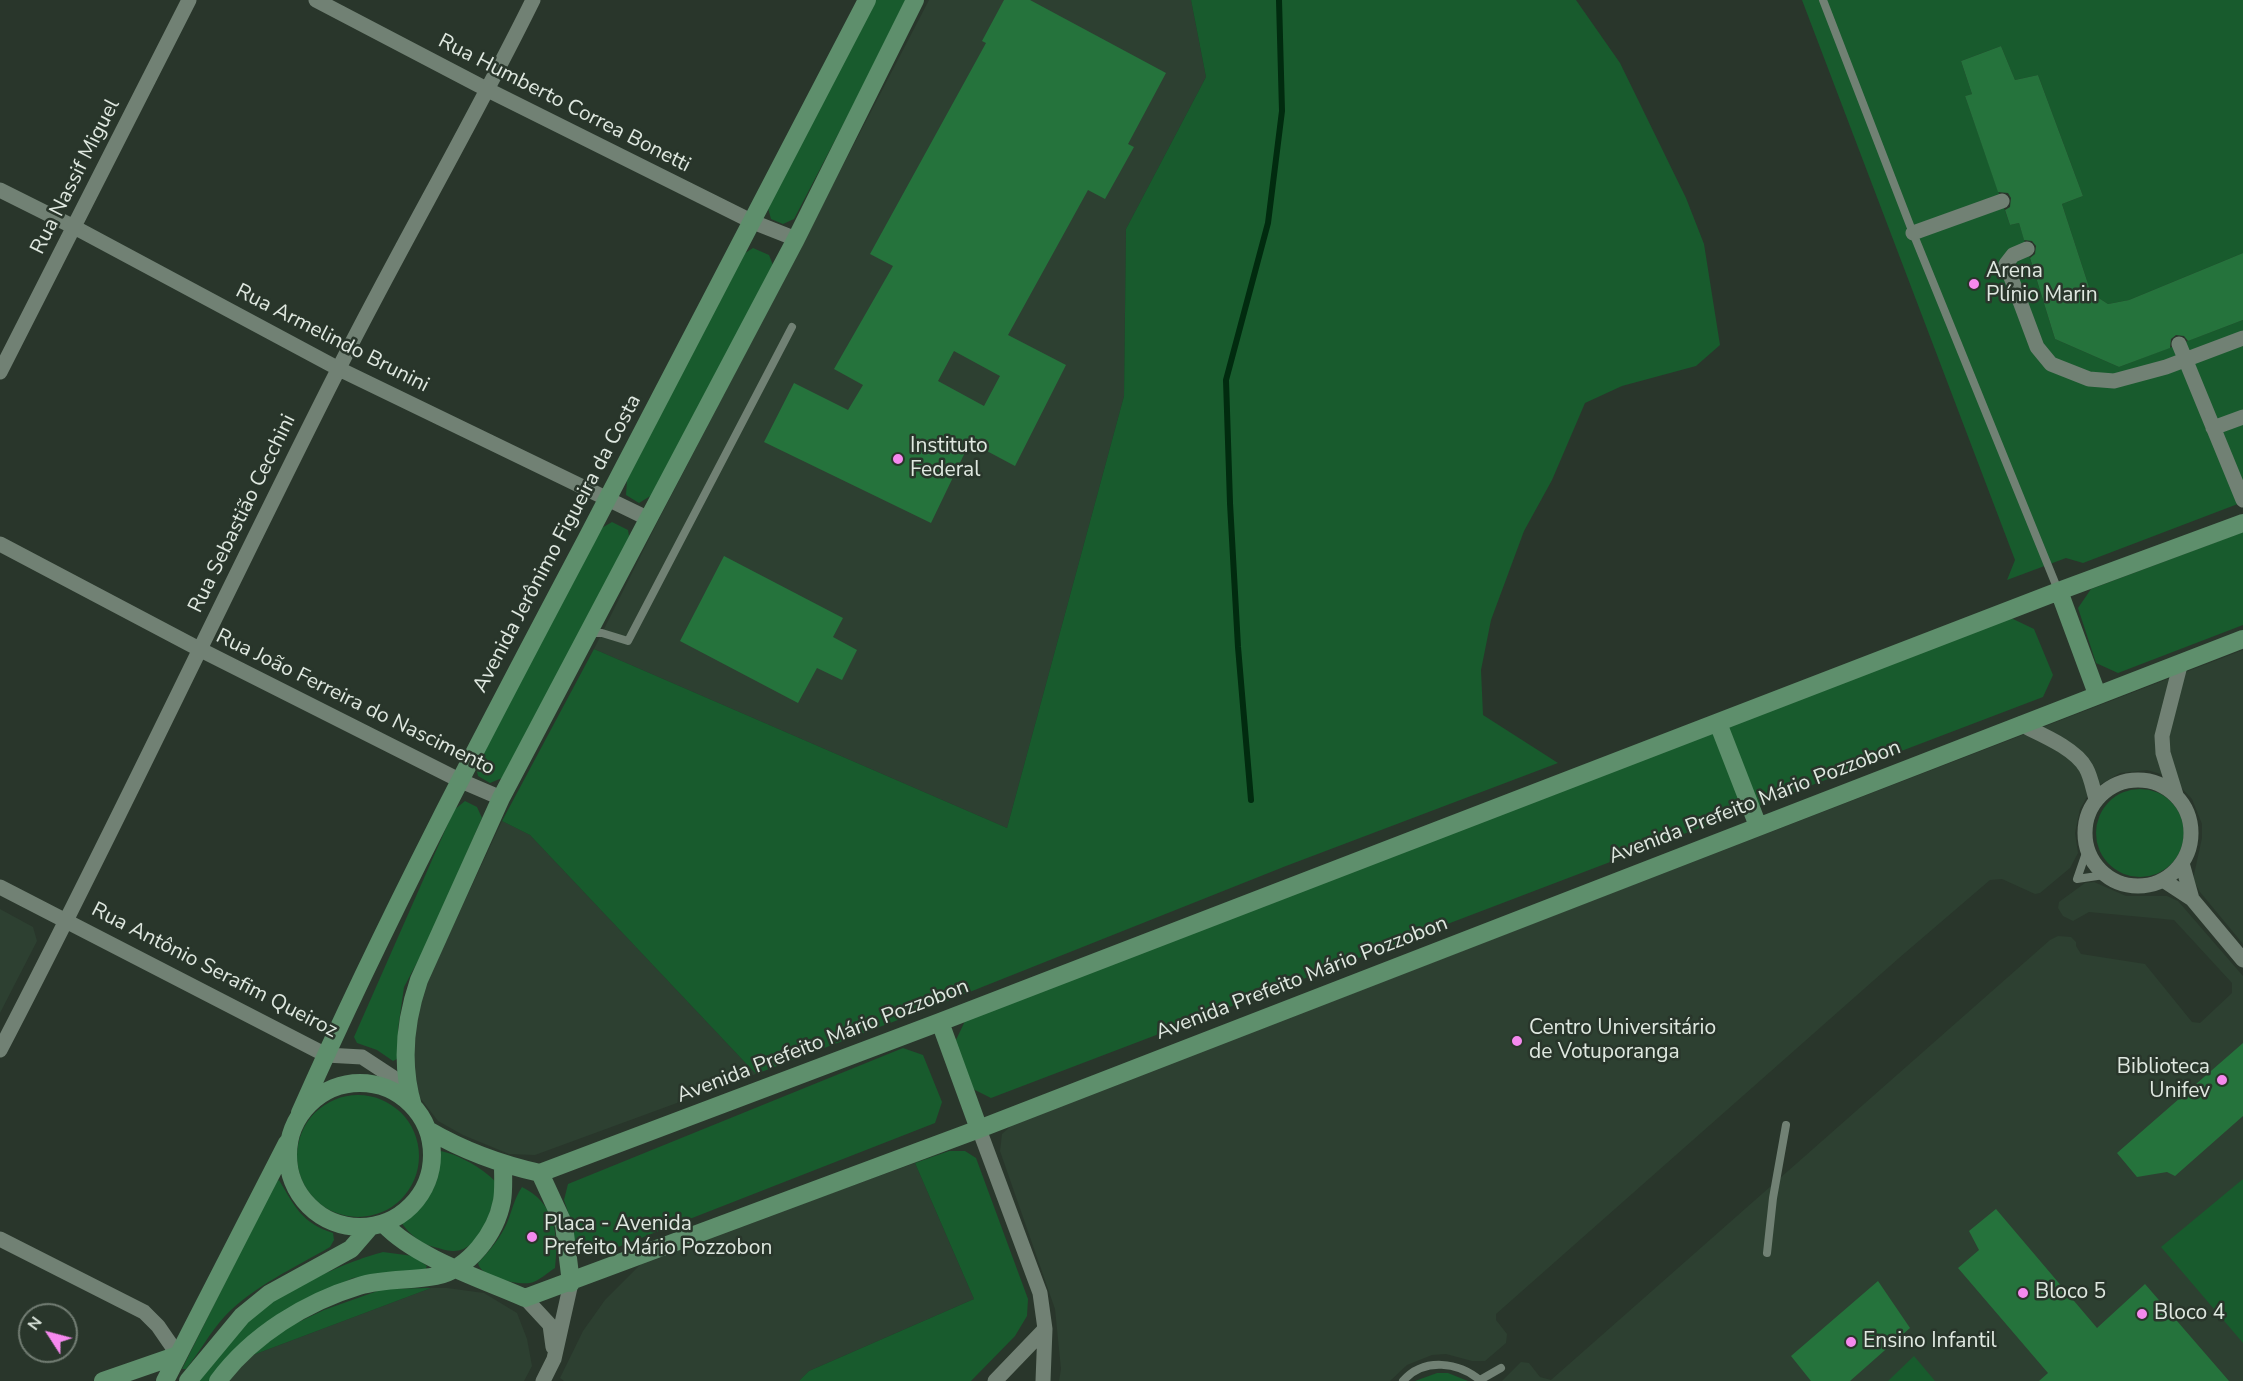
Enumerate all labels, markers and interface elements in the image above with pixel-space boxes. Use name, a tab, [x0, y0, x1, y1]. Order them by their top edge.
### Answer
street label: Rua Humberto Correa Bonetti	[434, 29, 694, 179]
street label: Rua Nassif Miguel	[26, 95, 126, 259]
place label: Arena Plínio Marin	[1986, 259, 2098, 309]
marker: Arena Plínio Marin	[1967, 277, 1981, 291]
street label: Rua Armelindo Brunini	[231, 279, 433, 399]
street label: Avenida Jerônimo Figueira da Costa	[469, 391, 647, 697]
street label: Rua Sebastião Cecchini	[184, 411, 302, 617]
place label: Instituto Federal	[910, 434, 988, 484]
marker: Instituto Federal	[891, 452, 905, 466]
street label: Rua João Ferreira do Nascimento	[212, 624, 498, 782]
street label: Avenida Prefeito Mário Pozzobon	[1606, 736, 1904, 870]
street label: Rua Antônio Serafim Queiroz	[87, 898, 341, 1044]
street label: Avenida Prefeito Mário Pozzobon	[1153, 912, 1451, 1046]
street label: Avenida Prefeito Mário Pozzobon	[674, 975, 972, 1109]
place label: Centro Universitário de Votuporanga	[1529, 1016, 1716, 1066]
marker: Centro Universitário de Votuporanga	[1510, 1034, 1524, 1048]
place label: Biblioteca Unifev	[2117, 1055, 2210, 1105]
marker: Biblioteca Unifev	[2215, 1073, 2229, 1087]
place label: Placa - Avenida Prefeito Mário Pozzobon	[544, 1212, 772, 1262]
marker: Placa - Avenida Prefeito Mário Pozzobon	[525, 1230, 539, 1244]
place label: Bloco 5	[2035, 1280, 2106, 1306]
marker: Bloco 5	[2016, 1286, 2030, 1300]
place label: Bloco 4	[2154, 1301, 2225, 1327]
north arrow	[18, 1303, 78, 1363]
marker: Bloco 4	[2135, 1307, 2149, 1321]
text: N	[23, 1312, 47, 1335]
place label: Ensino Infantil	[1863, 1329, 1997, 1355]
marker: Ensino Infantil	[1844, 1335, 1858, 1349]

